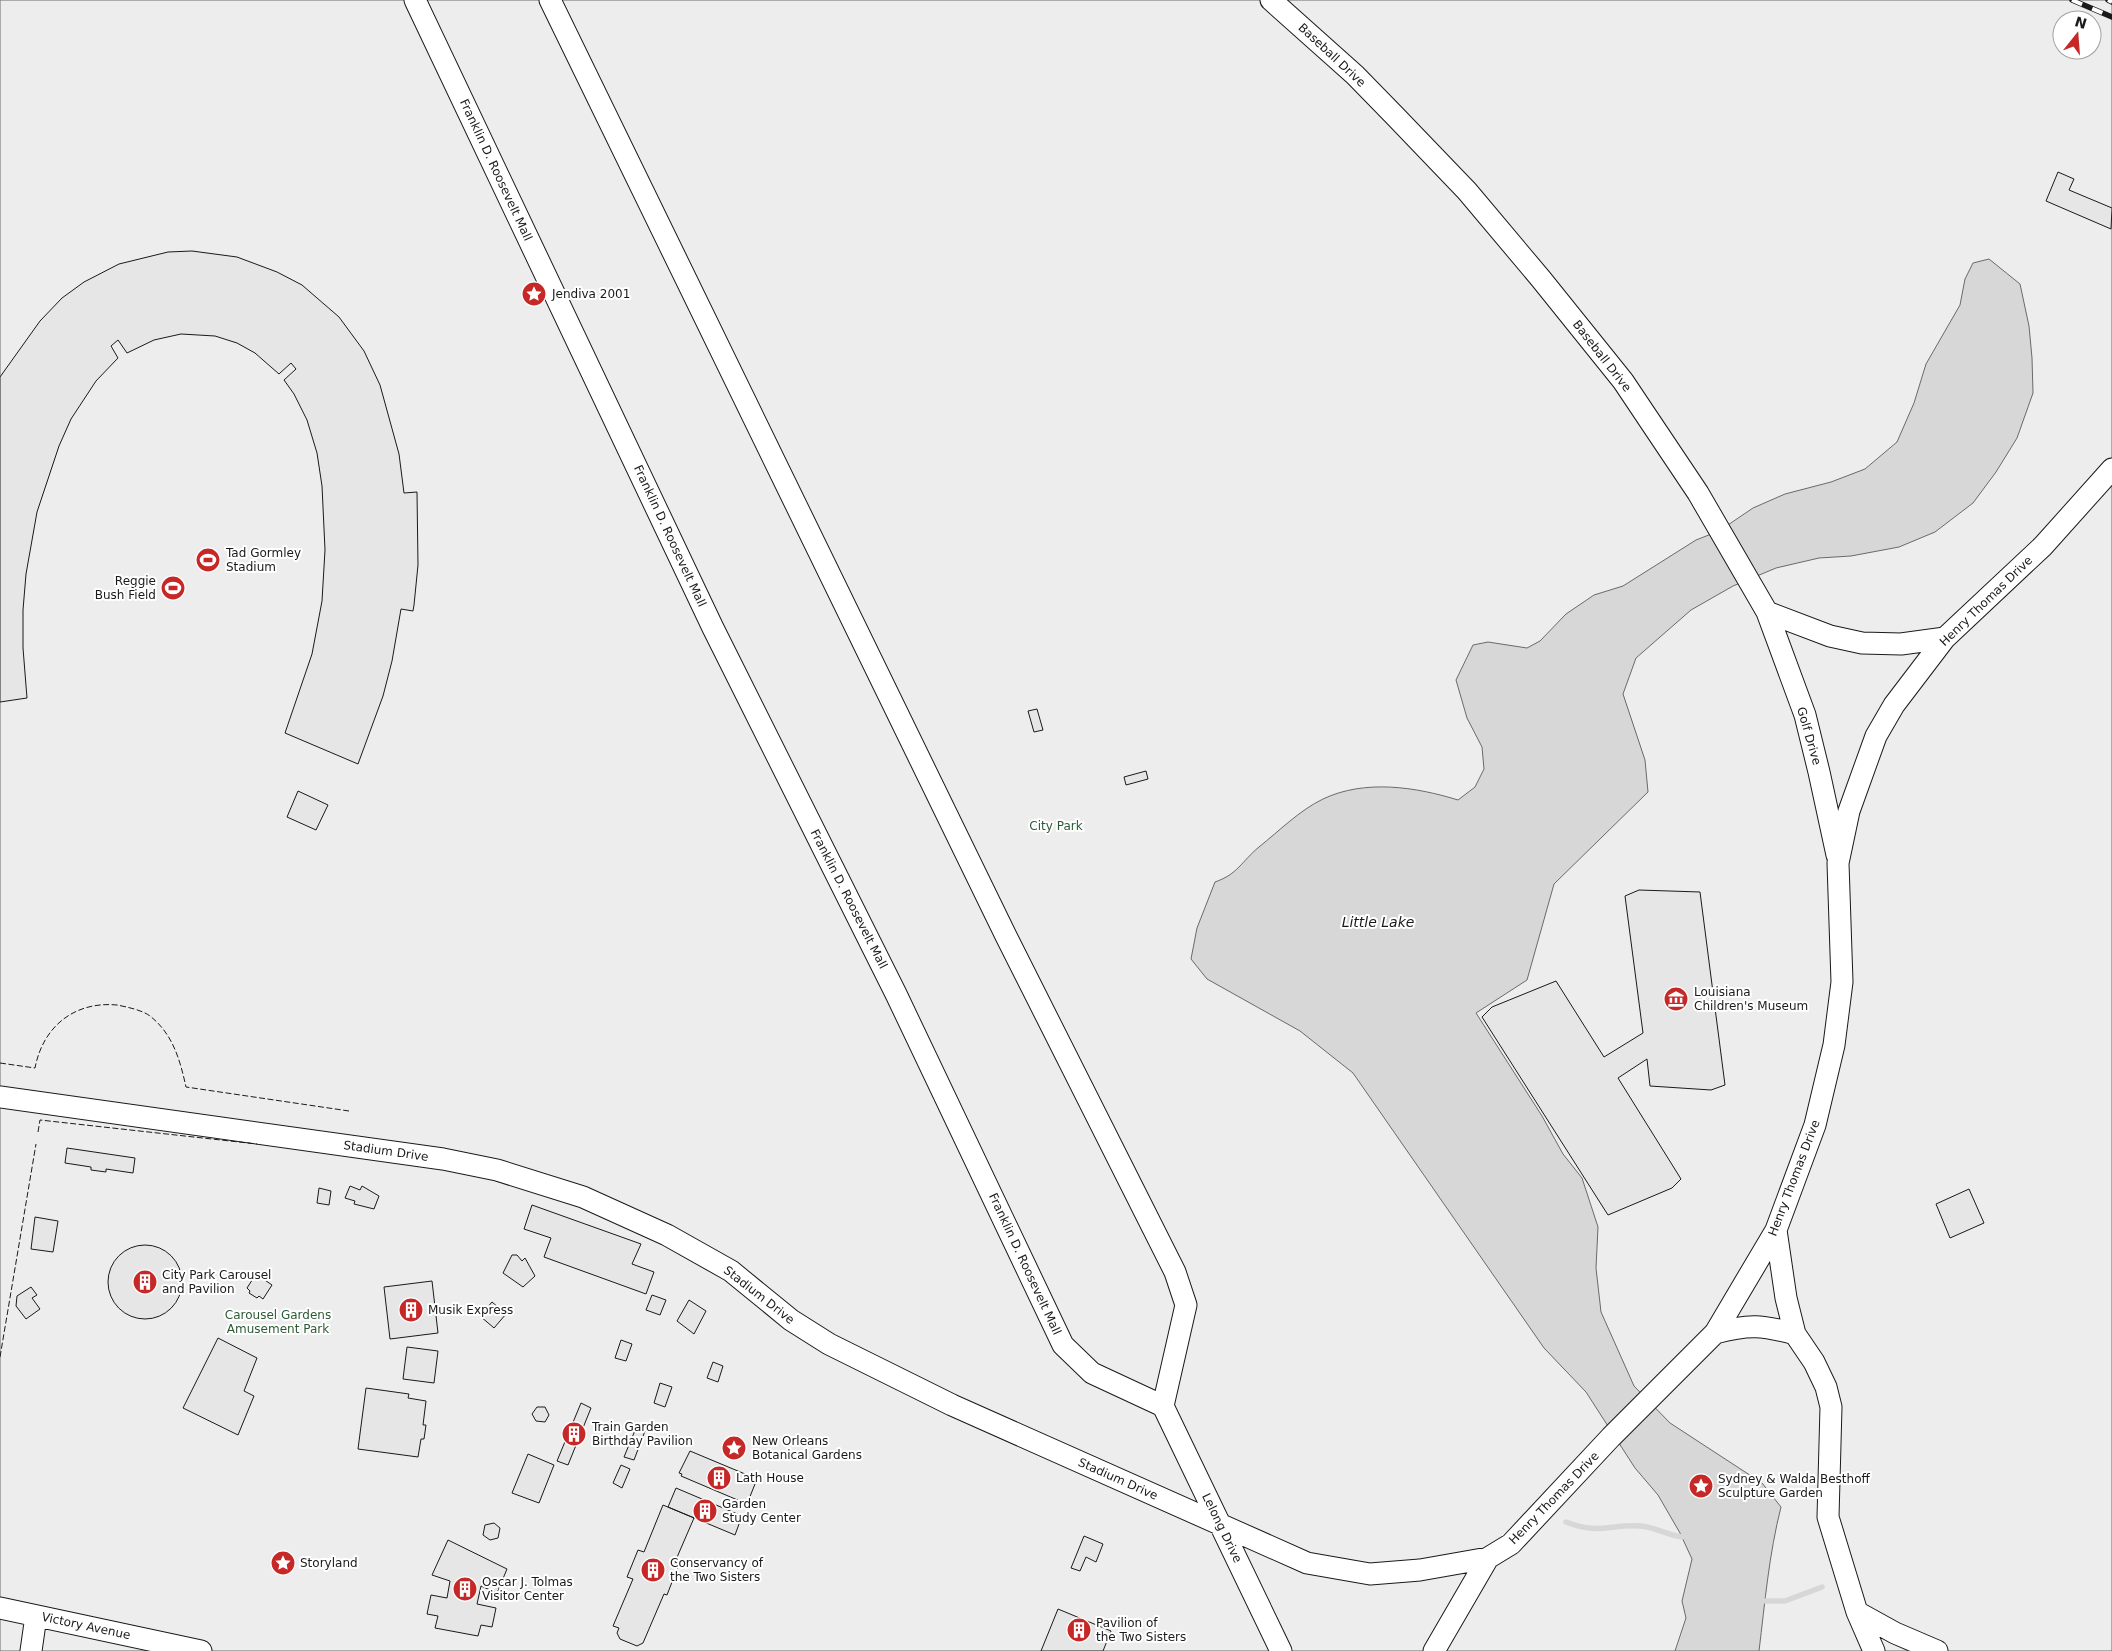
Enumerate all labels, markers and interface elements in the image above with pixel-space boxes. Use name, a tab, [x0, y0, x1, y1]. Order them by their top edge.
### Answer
north arrow	[2052, 10, 2102, 60]
text: N	[2073, 13, 2089, 32]
street label: Baseball Drive	[1296, 20, 1368, 90]
street label: Franklin D. Roosevelt Mall	[457, 97, 535, 243]
place icon: Jendiva 2001	[521, 281, 547, 307]
place label: Jendiva 2001	[551, 287, 630, 301]
street label: Baseball Drive	[1570, 318, 1634, 394]
street label: Franklin D. Roosevelt Mall	[631, 463, 709, 609]
place label: Tad Gormley Stadium	[225, 546, 301, 574]
sports icon: Tad Gormley Stadium	[195, 547, 221, 573]
street label: Henry Thomas Drive	[1937, 553, 2035, 649]
place label: Reggie Bush Field	[95, 574, 156, 602]
sports icon: Reggie Bush Field	[160, 575, 186, 601]
street label: Golf Drive	[1794, 705, 1824, 767]
park label: City Park	[1029, 819, 1083, 833]
street label: Franklin D. Roosevelt Mall	[808, 827, 890, 971]
water label: Little Lake	[1342, 914, 1414, 930]
place label: Louisiana Children's Museum	[1694, 985, 1808, 1013]
museum icon: Louisiana Children's Museum	[1663, 986, 1689, 1012]
street label: Henry Thomas Drive	[1765, 1118, 1823, 1238]
street label: Stadium Drive	[343, 1138, 429, 1164]
street label: Franklin D. Roosevelt Mall	[986, 1191, 1064, 1337]
street label: Stadium Drive	[721, 1263, 797, 1327]
place label: City Park Carousel and Pavilion	[162, 1268, 271, 1296]
building icon: City Park Carousel and Pavilion	[132, 1269, 158, 1295]
building icon: Musik Express	[398, 1297, 424, 1323]
place label: Musik Express	[428, 1303, 513, 1317]
park label: Carousel Gardens Amusement Park	[225, 1308, 331, 1336]
place label: Train Garden Birthday Pavilion	[591, 1420, 693, 1448]
building icon: Train Garden Birthday Pavilion	[561, 1421, 587, 1447]
place label: New Orleans Botanical Gardens	[752, 1434, 862, 1462]
place icon: New Orleans Botanical Gardens	[721, 1435, 747, 1461]
street label: Henry Thomas Drive	[1506, 1449, 1602, 1547]
street label: Stadium Drive	[1076, 1455, 1160, 1503]
building icon: Lath House	[706, 1465, 732, 1491]
place label: Lath House	[736, 1471, 804, 1485]
place label: Sydney & Walda Besthoff Sculpture Garden	[1718, 1472, 1871, 1500]
place icon: Sydney & Walda Besthoff Sculpture Garden	[1688, 1473, 1714, 1499]
street label: Lelong Drive	[1199, 1491, 1245, 1565]
place label: Garden Study Center	[722, 1497, 801, 1525]
building icon: Garden Study Center	[692, 1498, 718, 1524]
place icon: Storyland	[270, 1550, 296, 1576]
place label: Storyland	[300, 1556, 358, 1570]
place label: Conservancy of the Two Sisters	[670, 1556, 764, 1584]
building icon: Conservancy of the Two Sisters	[640, 1557, 666, 1583]
place label: Oscar J. Tolmas Visitor Center	[482, 1575, 573, 1603]
building icon: Oscar J. Tolmas Visitor Center	[452, 1576, 478, 1602]
street label: Victory Avenue	[40, 1610, 132, 1642]
place label: Pavilion of the Two Sisters	[1096, 1616, 1186, 1644]
building icon: Pavilion of the Two Sisters	[1066, 1617, 1092, 1643]

